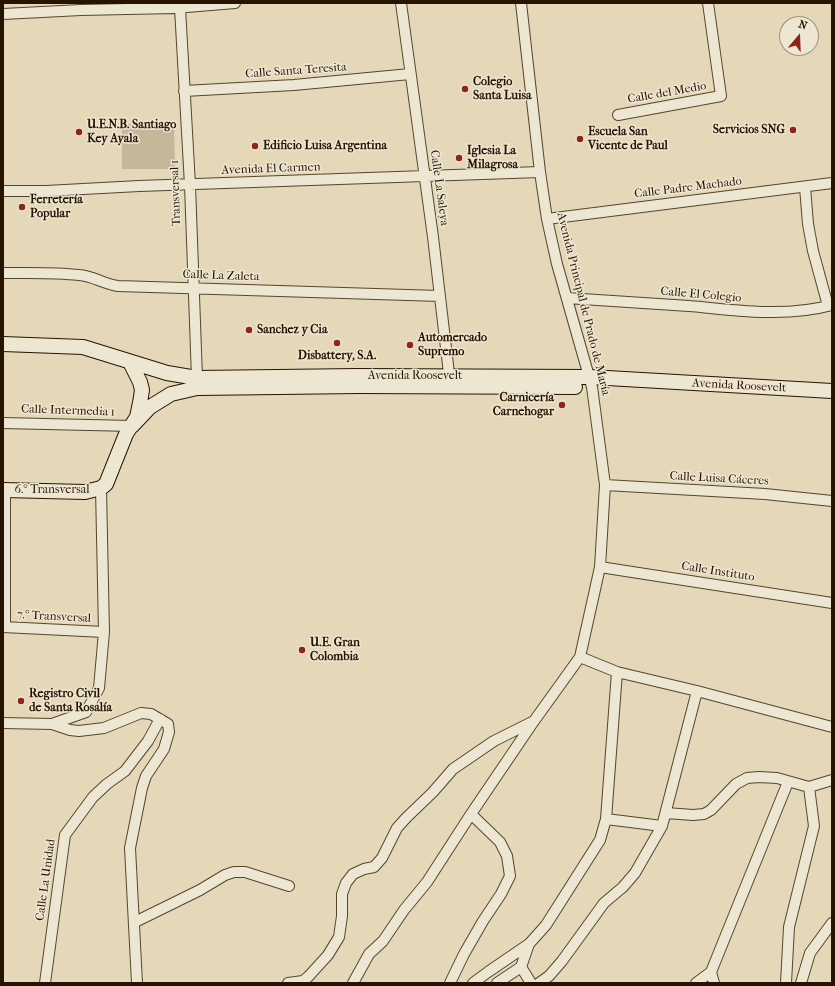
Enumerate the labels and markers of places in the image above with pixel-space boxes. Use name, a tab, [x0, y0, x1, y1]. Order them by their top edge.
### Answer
place label: Colegio Santa Luisa	[473, 75, 532, 103]
marker: Colegio Santa Luisa	[460, 84, 470, 94]
place label: U.E.N.B. Santiago Key Ayala	[87, 118, 176, 146]
place label: Servicios SNG	[713, 123, 785, 137]
place label: Escuela San Vicente de Paul	[588, 125, 668, 153]
marker: Servicios SNG	[788, 125, 798, 135]
marker: U.E.N.B. Santiago Key Ayala	[74, 127, 84, 137]
marker: Escuela San Vicente de Paul	[575, 134, 585, 144]
place label: Edificio Luisa Argentina	[263, 139, 387, 153]
marker: Edificio Luisa Argentina	[250, 141, 260, 151]
place label: Iglesia La Milagrosa	[467, 144, 518, 172]
marker: Iglesia La Milagrosa	[454, 153, 464, 163]
place label: Ferretería Popular	[30, 193, 83, 221]
marker: Ferretería Popular	[17, 202, 27, 212]
place label: Sanchez y Cia	[257, 323, 327, 337]
marker: Sanchez y Cia	[244, 325, 254, 335]
place label: Automercado Supremo	[418, 331, 487, 359]
marker: Disbattery, S.A.	[332, 338, 342, 348]
marker: Automercado Supremo	[405, 340, 415, 350]
place label: Disbattery, S.A.	[298, 349, 376, 363]
place label: Carnicería Carnehogar	[493, 391, 554, 419]
marker: Carnicería Carnehogar	[557, 400, 567, 410]
place label: U.E. Gran Colombia	[310, 636, 360, 664]
marker: U.E. Gran Colombia	[297, 645, 307, 655]
place label: Registro Civil de Santa Rosalía	[29, 687, 112, 715]
marker: Registro Civil de Santa Rosalía	[16, 696, 26, 706]

